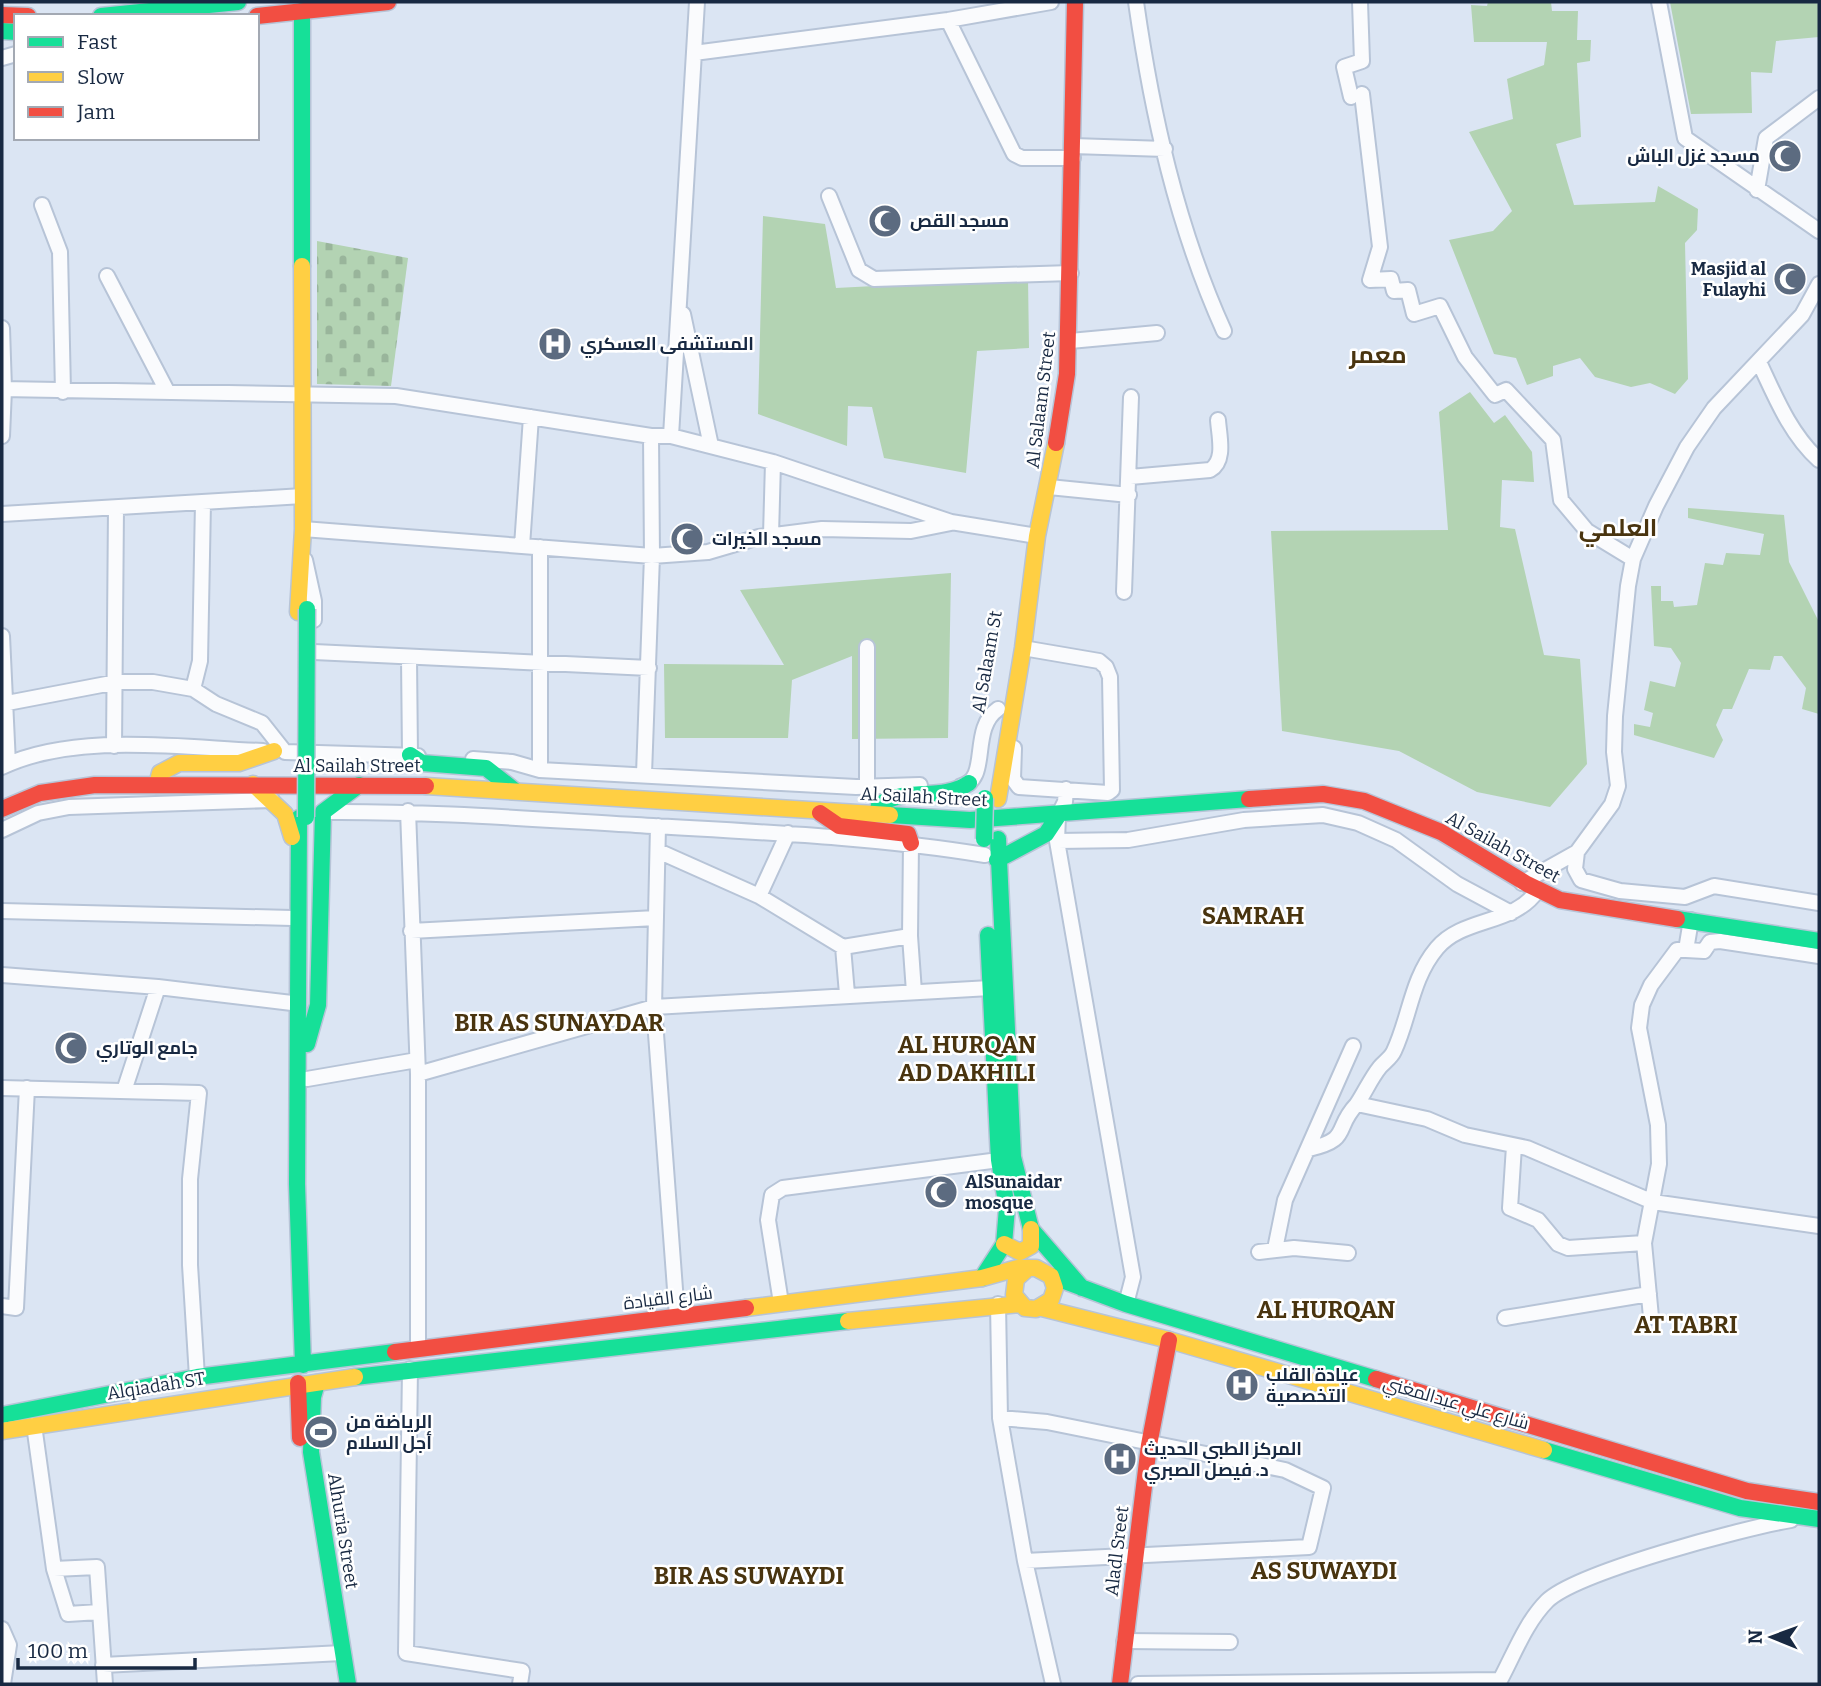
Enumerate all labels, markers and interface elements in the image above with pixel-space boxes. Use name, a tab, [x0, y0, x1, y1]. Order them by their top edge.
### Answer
legend	[14, 14, 259, 140]
text: Fast	[77, 29, 118, 55]
text: Slow	[77, 64, 124, 90]
text: Jam	[76, 99, 115, 125]
mosque icon: مسجد غزل الباش	[1766, 137, 1804, 175]
place label: مسجد غزل الباش	[1627, 145, 1760, 167]
mosque icon: مسجد القص	[866, 202, 904, 240]
place label: مسجد القص	[910, 210, 1009, 232]
place label: Masjid al Fulayhi	[1691, 258, 1766, 301]
mosque icon: Masjid al Fulayhi	[1771, 260, 1809, 298]
hospital icon: المستشفى العسكري	[536, 325, 574, 363]
street label: Al Salaam Street	[1022, 330, 1060, 470]
place label: المستشفى العسكري	[580, 333, 754, 358]
district label: معمر	[1348, 341, 1407, 369]
district label: العلمي	[1579, 514, 1657, 547]
mosque icon: مسجد الخيرات	[668, 520, 706, 558]
place label: مسجد الخيرات	[712, 528, 822, 550]
street label: Al Salaam St	[967, 608, 1007, 715]
street label: Al Sailah Street	[293, 755, 421, 777]
street label: Al Sailah Street	[860, 783, 989, 811]
street label: Al Sailah Street	[1442, 807, 1564, 888]
district label: SAMRAH	[1202, 902, 1304, 930]
district label: BIR AS SUNAYDAR	[454, 1009, 664, 1037]
mosque icon: جامع الوتاري	[52, 1029, 90, 1067]
district label: AL HURQAN AD DAKHILI	[898, 1031, 1036, 1087]
place label: جامع الوتاري	[96, 1037, 198, 1062]
place label: AlSunaidar mosque	[965, 1171, 1063, 1214]
mosque icon: AlSunaidar mosque	[922, 1173, 960, 1211]
street label: شارع القيادة	[622, 1282, 714, 1315]
district label: AL HURQAN	[1257, 1296, 1395, 1324]
district label: AT TABRI	[1634, 1311, 1738, 1339]
place label: عيادة القلب التخصصية	[1266, 1364, 1359, 1407]
hospital icon: عيادة القلب التخصصية	[1223, 1366, 1261, 1404]
street label: Alqiadah ST	[105, 1367, 207, 1405]
street label: شارع علي عبدالمغني	[1380, 1372, 1531, 1437]
place label: الرياضة من أجل السلام	[346, 1411, 432, 1455]
sports icon: الرياضة من أجل السلام	[302, 1413, 340, 1451]
place label: المركز الطبي الحديث د. فيصل الصبري	[1144, 1438, 1302, 1484]
hospital icon: المركز الطبي الحديث د. فيصل الصبري	[1101, 1440, 1139, 1478]
street label: Alhuria Street	[323, 1471, 363, 1591]
street label: Aladl Sreet	[1101, 1504, 1134, 1597]
district label: AS SUWAYDI	[1251, 1557, 1397, 1585]
district label: BIR AS SUWAYDI	[654, 1562, 844, 1590]
north arrow	[1737, 1602, 1807, 1672]
scale bar	[18, 1626, 194, 1670]
text: N	[1744, 1629, 1767, 1644]
text: 100 m	[28, 1638, 88, 1664]

